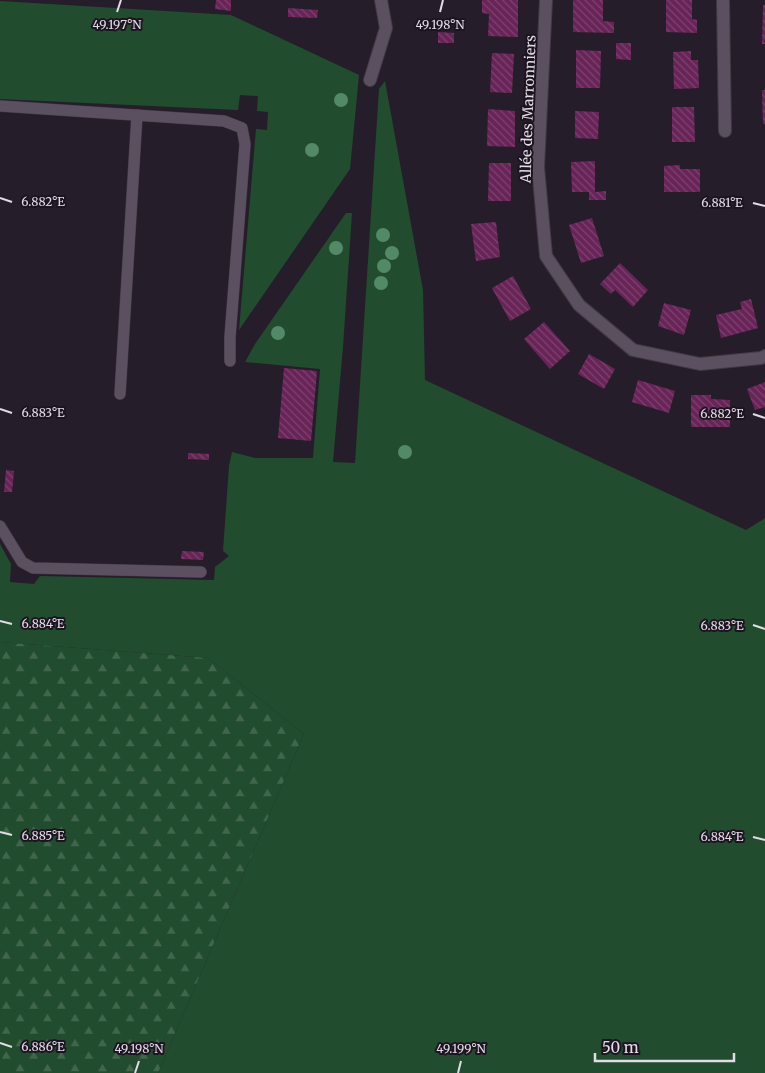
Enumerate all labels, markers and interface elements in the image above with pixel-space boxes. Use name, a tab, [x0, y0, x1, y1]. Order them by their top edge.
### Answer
text: 49.197°N	[93, 17, 142, 32]
text: 49.198°N	[415, 17, 465, 32]
street label: Allée des Marronniers	[516, 34, 540, 184]
text: 6.882°E	[21, 194, 65, 209]
text: 6.881°E	[701, 195, 743, 210]
text: 6.883°E	[21, 405, 65, 420]
text: 6.882°E	[700, 406, 744, 421]
text: 6.884°E	[22, 616, 65, 631]
text: 6.883°E	[700, 618, 744, 633]
text: 6.885°E	[21, 828, 65, 843]
text: 6.884°E	[701, 829, 744, 844]
scale bar	[595, 1030, 734, 1062]
text: 50 m	[602, 1038, 639, 1057]
text: 6.886°E	[21, 1039, 65, 1054]
text: 49.198°N	[114, 1041, 164, 1056]
text: 49.199°N	[436, 1041, 486, 1056]

